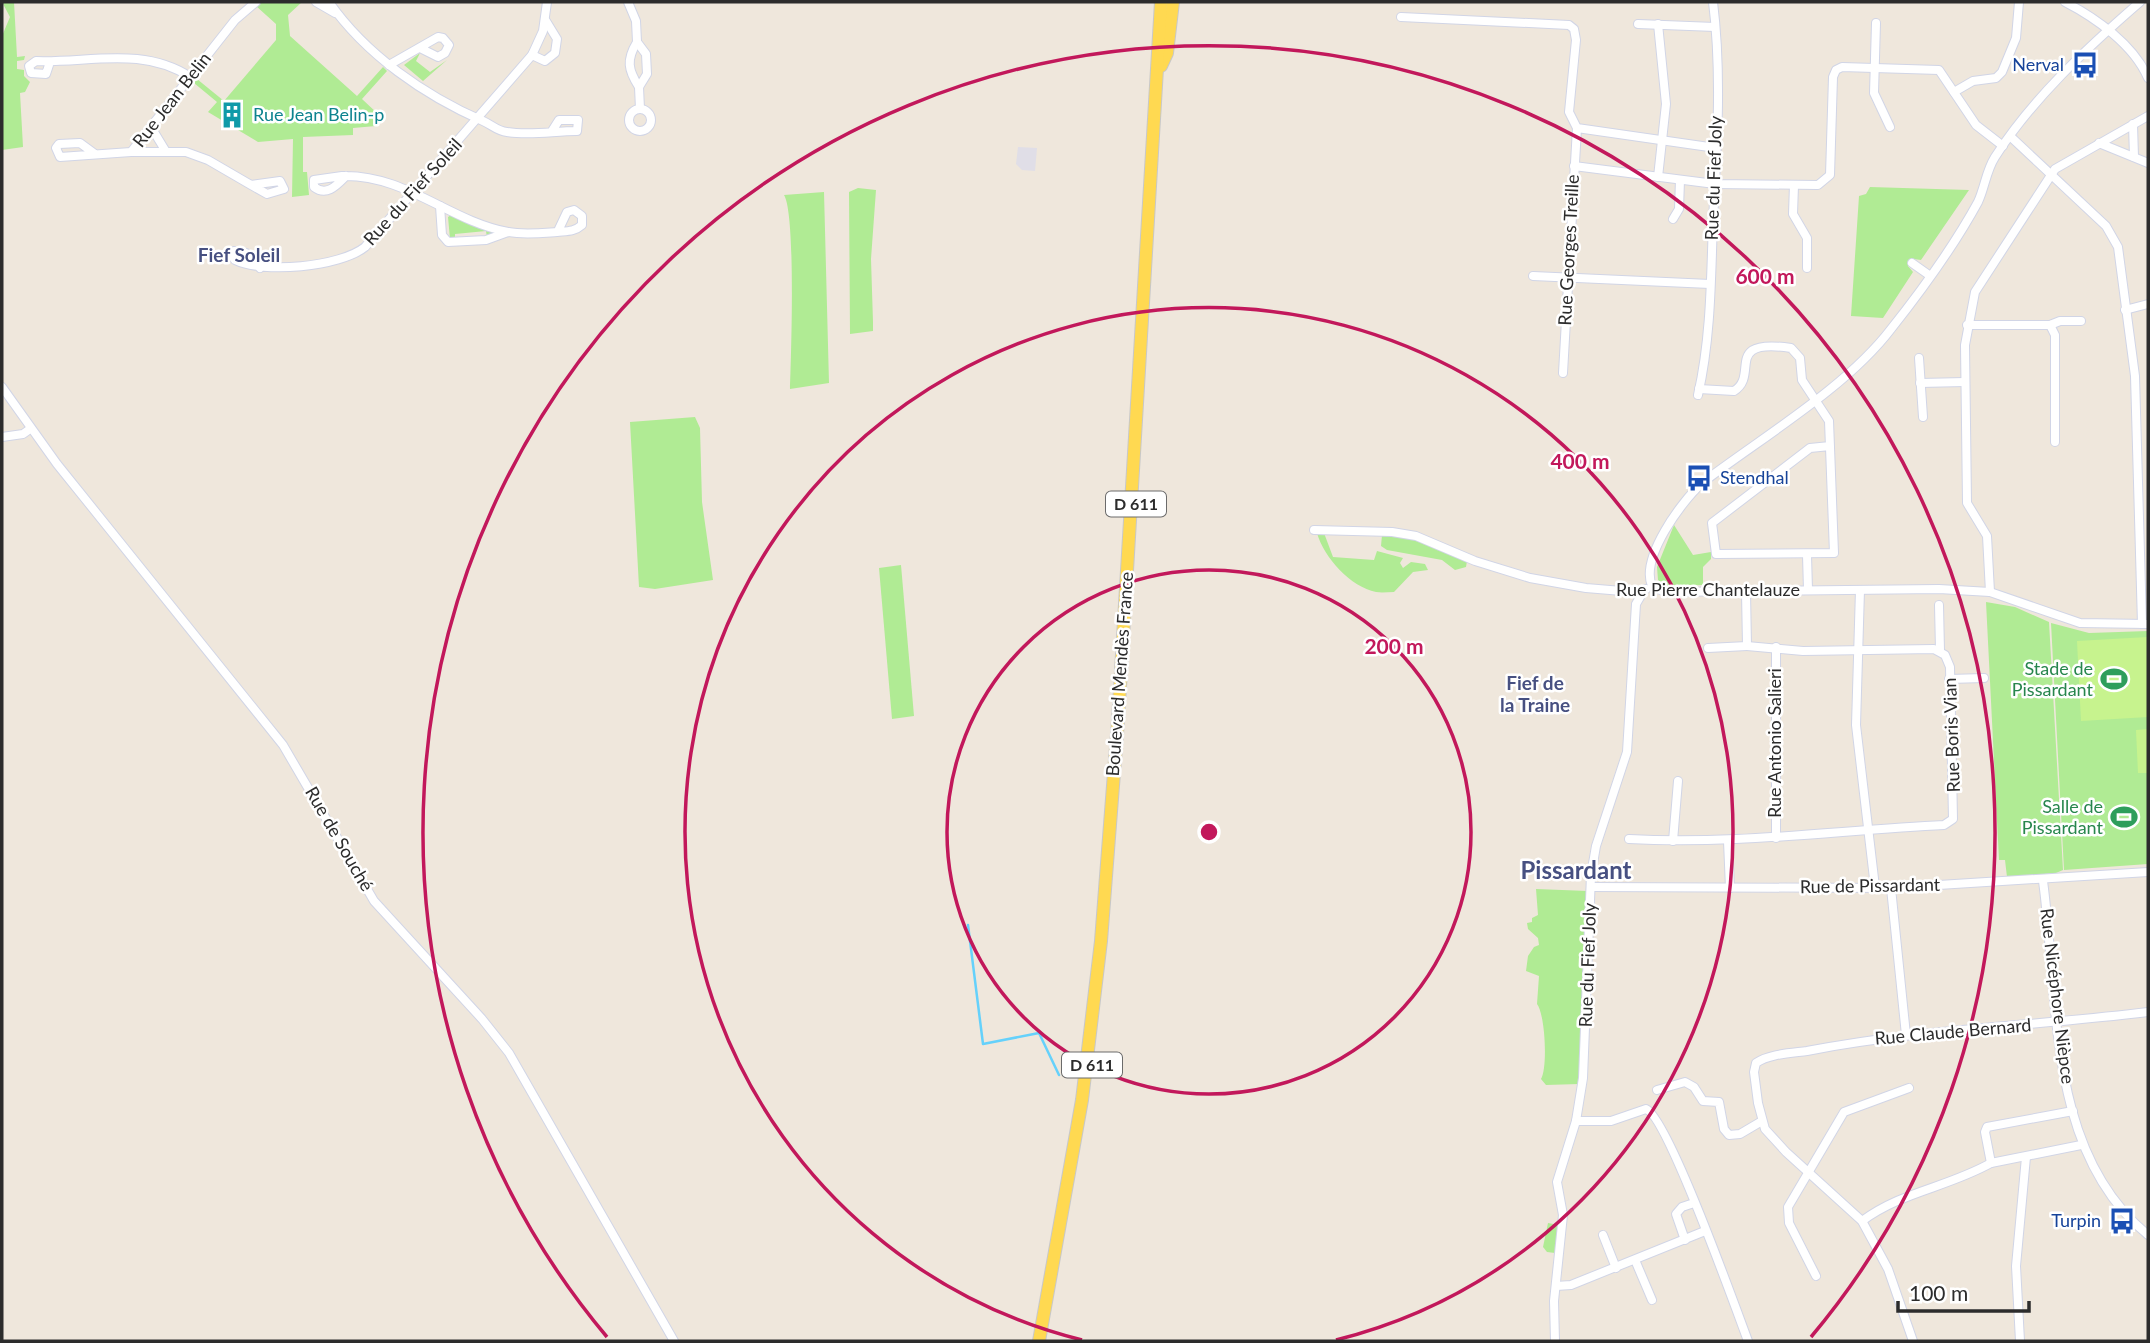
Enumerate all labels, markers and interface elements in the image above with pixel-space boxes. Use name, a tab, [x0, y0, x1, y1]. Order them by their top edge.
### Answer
street label: Rue Jean Belin	[127, 47, 215, 151]
bus stop icon: Nerval	[2070, 50, 2100, 80]
place label: Nerval	[2012, 53, 2064, 75]
building icon: Rue Jean Belin-p	[217, 100, 247, 130]
place label: Rue Jean Belin-p	[253, 103, 384, 125]
street label: Rue du Fief Joly	[1700, 115, 1726, 241]
street label: Rue du Fief Soleil	[358, 133, 466, 249]
street label: Rue Georges Treille	[1553, 174, 1583, 326]
district label: Fief Soleil	[198, 243, 280, 266]
text: 600 m	[1735, 263, 1795, 288]
text: 400 m	[1550, 448, 1610, 473]
bus stop icon: Stendhal	[1684, 463, 1714, 493]
place label: Stendhal	[1720, 466, 1789, 488]
road number: D 611	[1106, 491, 1166, 516]
street label: Boulevard Mendès France	[1101, 571, 1137, 777]
street label: Rue Pierre Chantelauze	[1616, 578, 1800, 600]
text: 200 m	[1364, 633, 1424, 658]
place label: Stade de Pissardant	[2012, 657, 2094, 700]
sports icon: Stade de Pissardant	[2099, 664, 2129, 694]
street label: Rue Antonio Salieri	[1763, 668, 1785, 818]
district label: Fief de la Traine	[1500, 671, 1570, 716]
street label: Rue Boris Vian	[1938, 677, 1964, 793]
street label: Rue de Souché	[301, 782, 379, 895]
place label: Salle de Pissardant	[2022, 795, 2104, 838]
sports icon: Salle de Pissardant	[2109, 802, 2139, 832]
centre of rings	[1197, 820, 1221, 844]
district label: Pissardant	[1521, 855, 1632, 884]
street label: Rue de Pissardant	[1800, 873, 1941, 897]
street label: Rue du Fief Joly	[1574, 902, 1600, 1028]
street label: Rue Nicéphore Nièpce	[2036, 907, 2080, 1085]
street label: Rue Claude Bernard	[1874, 1013, 2032, 1049]
road number: D 611	[1062, 1052, 1122, 1078]
bus stop icon: Turpin	[2107, 1206, 2137, 1236]
place label: Turpin	[2051, 1209, 2101, 1231]
scale bar	[1898, 1270, 2029, 1314]
text: 100 m	[1909, 1280, 1968, 1305]

